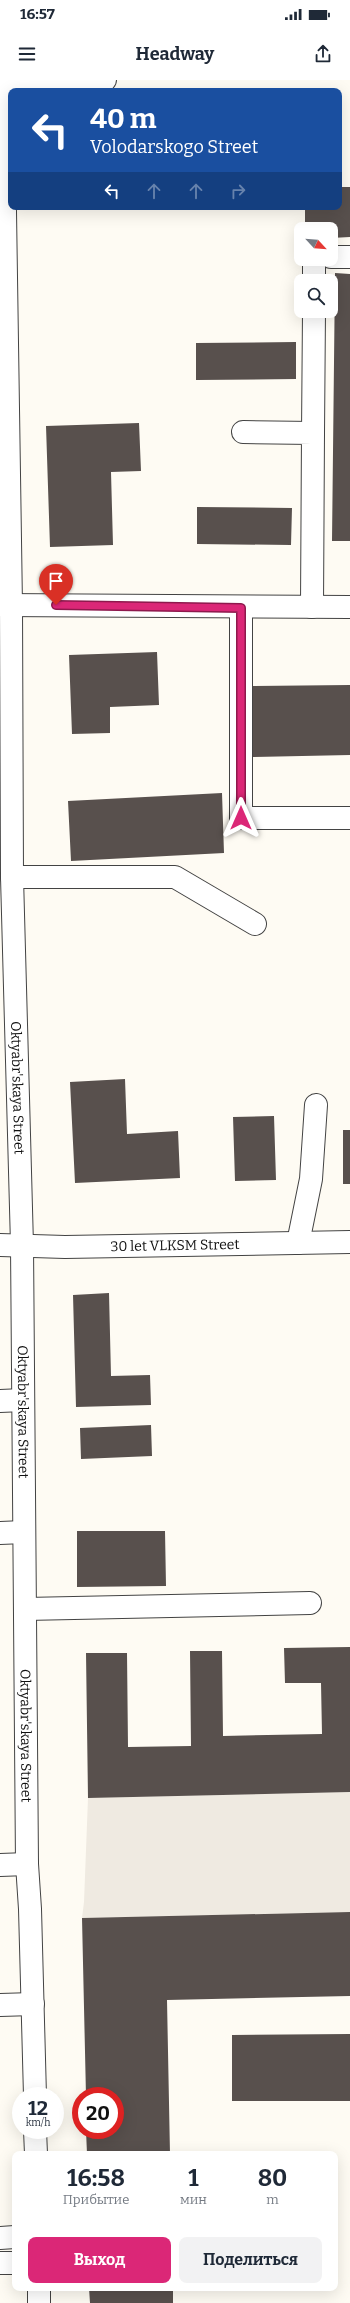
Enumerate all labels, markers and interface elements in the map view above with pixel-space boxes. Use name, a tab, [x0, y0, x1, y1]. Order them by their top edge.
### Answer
text: 16:57	[20, 5, 55, 23]
icon: menu	[16, 43, 38, 65]
text: Headway	[136, 43, 214, 65]
icon: share	[312, 43, 334, 65]
text: 40 m	[90, 102, 157, 135]
icon: left	[24, 104, 76, 156]
text: Volodarskogo Street	[90, 136, 258, 158]
icon: left	[101, 180, 123, 202]
icon: ahead	[143, 180, 165, 202]
icon: ahead	[185, 180, 207, 202]
icon: right	[227, 180, 249, 202]
north arrow	[294, 222, 338, 266]
map controls	[294, 222, 338, 318]
button: search	[294, 274, 338, 318]
pin	[39, 564, 73, 605]
icon: arrive	[45, 570, 67, 592]
position arrow	[220, 797, 262, 839]
street label: Oktyabr'skaya Street	[7, 1021, 28, 1155]
street label: 30 let VLKSM Street	[110, 1236, 240, 1255]
street label: Oktyabr'skaya Street	[14, 1345, 32, 1479]
street label: Oktyabr'skaya Street	[16, 1669, 35, 1803]
speed limit sign: 20	[72, 2087, 124, 2139]
text: 12	[28, 2096, 48, 2120]
text: km/h	[26, 2117, 50, 2129]
text: 16:58	[67, 2164, 125, 2192]
text: 1	[188, 2164, 199, 2192]
text: 80	[258, 2164, 287, 2192]
text: Прибытие	[63, 2192, 129, 2207]
text: мин	[180, 2192, 207, 2207]
text: m	[266, 2192, 279, 2207]
button: Выход	[28, 2237, 171, 2283]
button: Поделиться	[179, 2237, 322, 2283]

